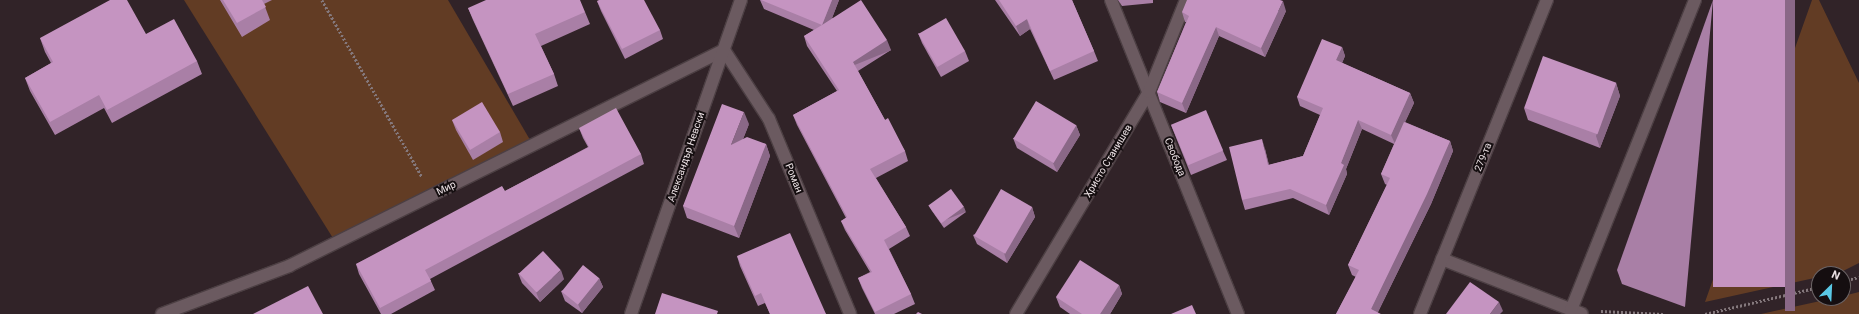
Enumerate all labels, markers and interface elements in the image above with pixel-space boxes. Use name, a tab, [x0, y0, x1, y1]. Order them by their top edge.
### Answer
street label: Александър Невски	[665, 111, 707, 203]
street label: Христо Станишев	[1081, 122, 1135, 200]
street label: Свобода	[1162, 136, 1188, 178]
street label: 279-та	[1472, 141, 1494, 173]
street label: Роман	[783, 162, 805, 194]
street label: Мир	[434, 178, 458, 198]
north arrow	[1811, 266, 1851, 306]
text: N	[1829, 268, 1842, 283]

